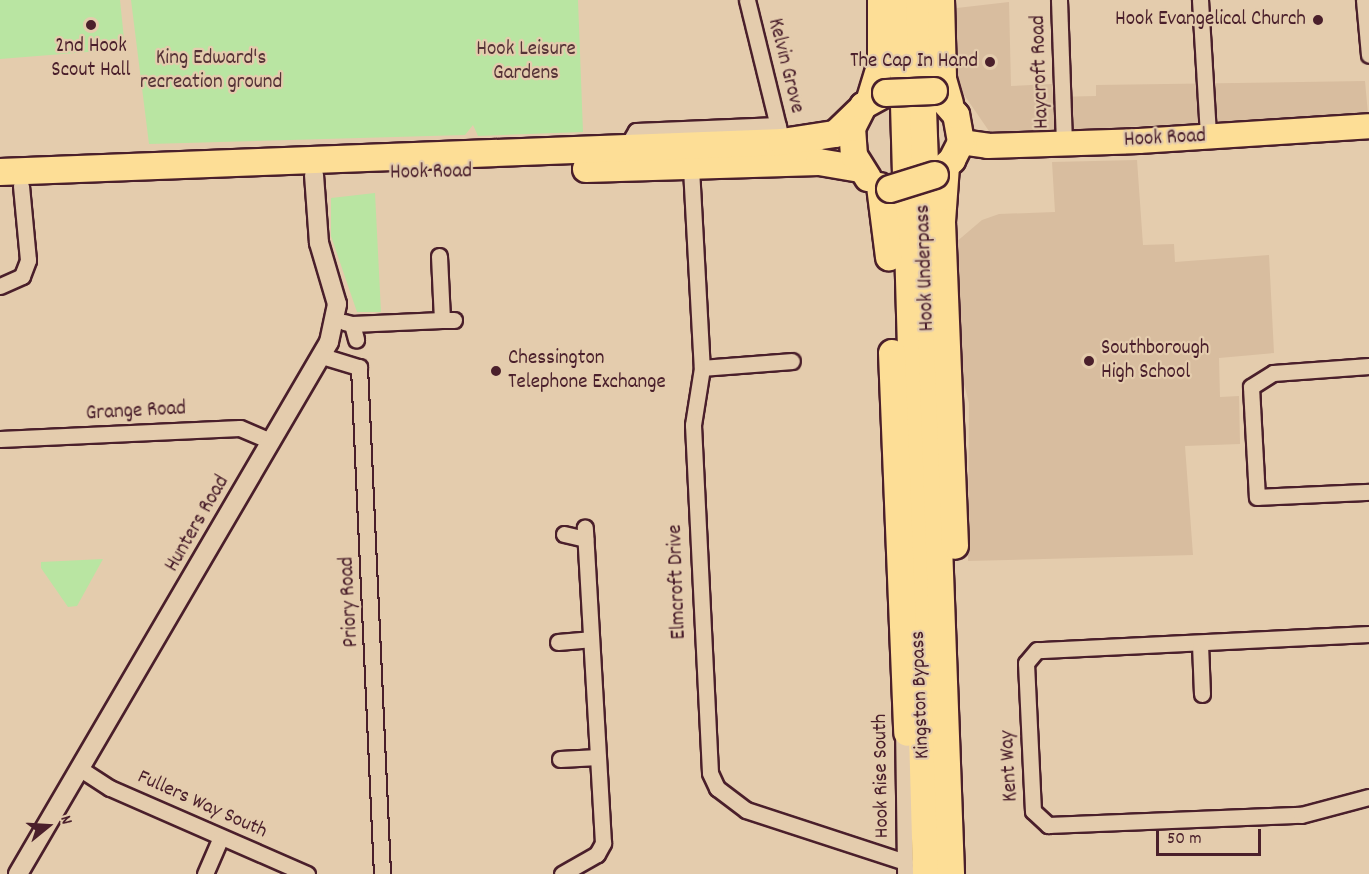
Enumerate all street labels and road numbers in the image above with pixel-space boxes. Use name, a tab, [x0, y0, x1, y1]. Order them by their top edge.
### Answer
street label: Haycroft Road	[1026, 15, 1056, 129]
street label: Kelvin Grove	[761, 16, 809, 116]
street label: Hook Road	[1123, 124, 1207, 154]
street label: Hook Road	[390, 160, 472, 186]
street label: Hook Underpass	[911, 204, 941, 332]
street label: Grange Road	[85, 397, 187, 427]
street label: Hunters Road	[160, 471, 236, 577]
street label: Elmcroft Drive	[663, 524, 693, 640]
street label: Priory Road	[335, 556, 365, 648]
street label: Kingston Bypass	[906, 630, 936, 760]
street label: Hook Rise South	[868, 713, 896, 839]
street label: Kent Way	[996, 730, 1024, 802]
street label: Fullers Way South	[133, 765, 271, 845]

